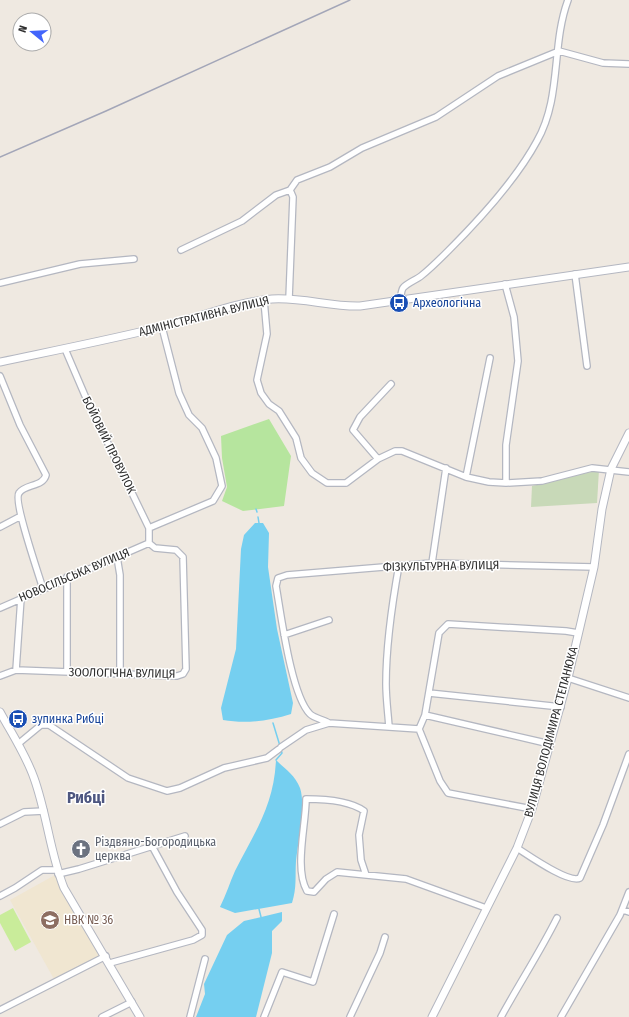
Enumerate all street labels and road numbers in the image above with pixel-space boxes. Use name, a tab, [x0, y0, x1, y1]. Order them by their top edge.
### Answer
street label: АДМІНІСТРАТИВНА ВУЛИЦЯ	[137, 293, 271, 339]
street label: БОЙОВИЙ ПРОВУЛОК	[79, 394, 140, 496]
street label: НОВОСІЛЬСЬКА ВУЛИЦЯ	[16, 545, 132, 605]
street label: ФІЗКУЛЬТУРНА ВУЛИЦЯ	[383, 558, 499, 574]
street label: ВУЛИЦЯ ВОЛОДИМИРА СТЕПАНЮКА	[521, 644, 581, 819]
street label: ЗООЛОГІЧНА ВУЛИЦЯ	[68, 665, 176, 681]

